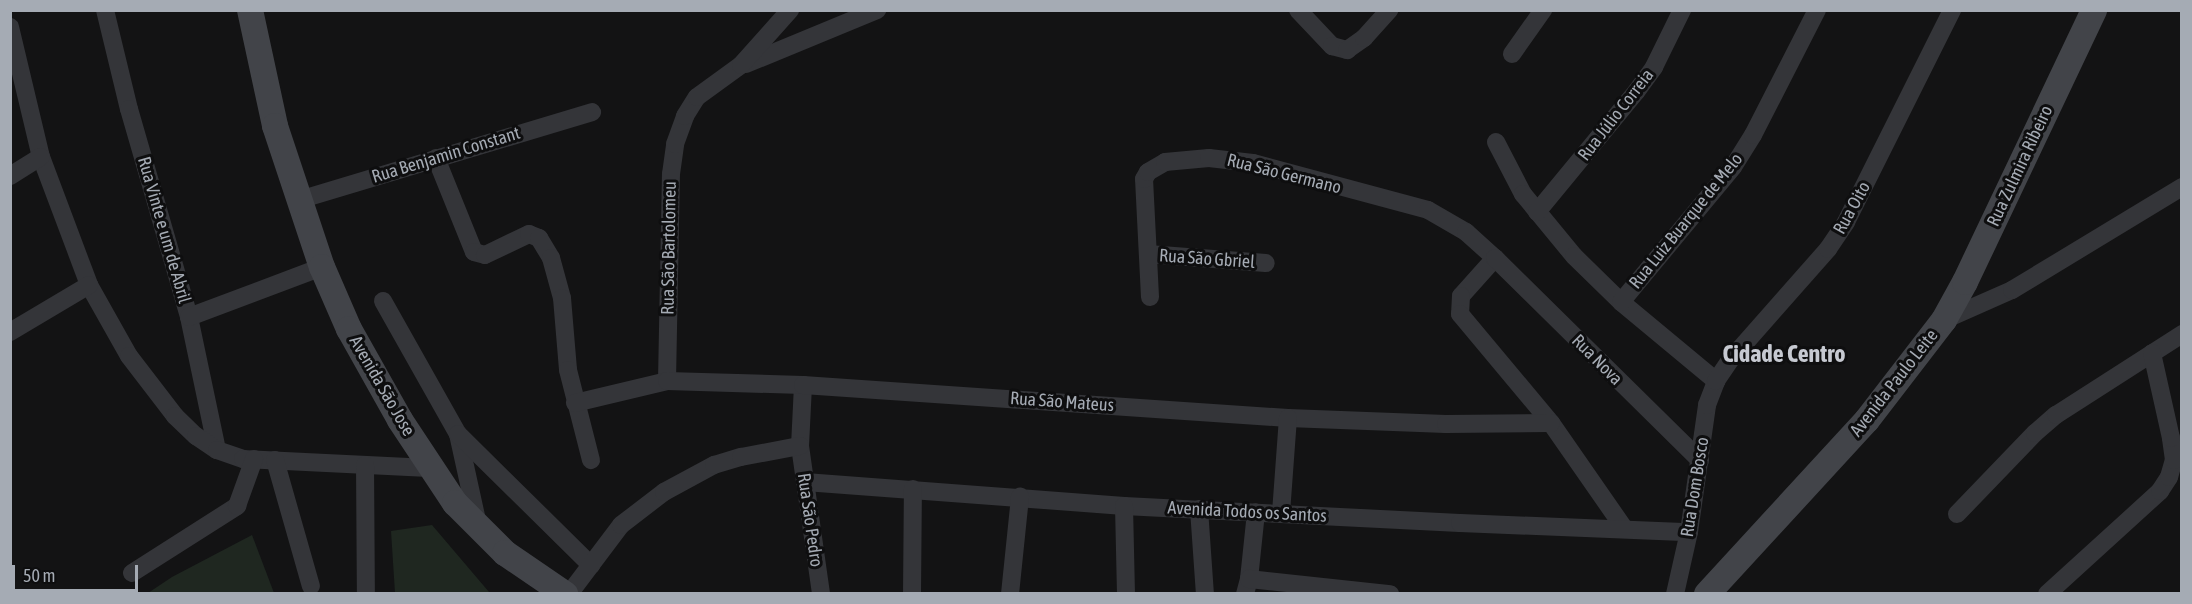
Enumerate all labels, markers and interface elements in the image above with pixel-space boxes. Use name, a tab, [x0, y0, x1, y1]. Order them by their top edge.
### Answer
street label: Rua Júlio Correia	[1573, 65, 1659, 165]
street label: Rua Zulmira Ribeiro	[1983, 102, 2057, 230]
street label: Rua Benjamin Constant	[369, 122, 523, 188]
street label: Rua São Germano	[1225, 149, 1343, 199]
street label: Rua Luiz Buarque de Melo	[1625, 149, 1747, 293]
street label: Rua Vinte e um de Abril	[133, 154, 195, 306]
street label: Rua Oito	[1829, 178, 1875, 238]
street label: Rua São Bartolomeu	[657, 181, 681, 315]
street label: Rua São Gbriel	[1158, 245, 1256, 273]
street label: Avenida Paulo Leite	[1845, 325, 1943, 441]
street label: Rua Nova	[1567, 330, 1627, 390]
street label: Avenida São Jose	[345, 332, 419, 440]
district label: Cidade Centro	[1722, 340, 1846, 368]
street label: Rua São Mateus	[1009, 388, 1115, 416]
street label: Rua Dom Bosco	[1676, 435, 1714, 539]
street label: Rua São Pedro	[793, 472, 827, 568]
street label: Avenida Todos os Santos	[1167, 497, 1327, 527]
scale bar	[15, 553, 141, 591]
text: 50 m	[23, 565, 55, 586]

